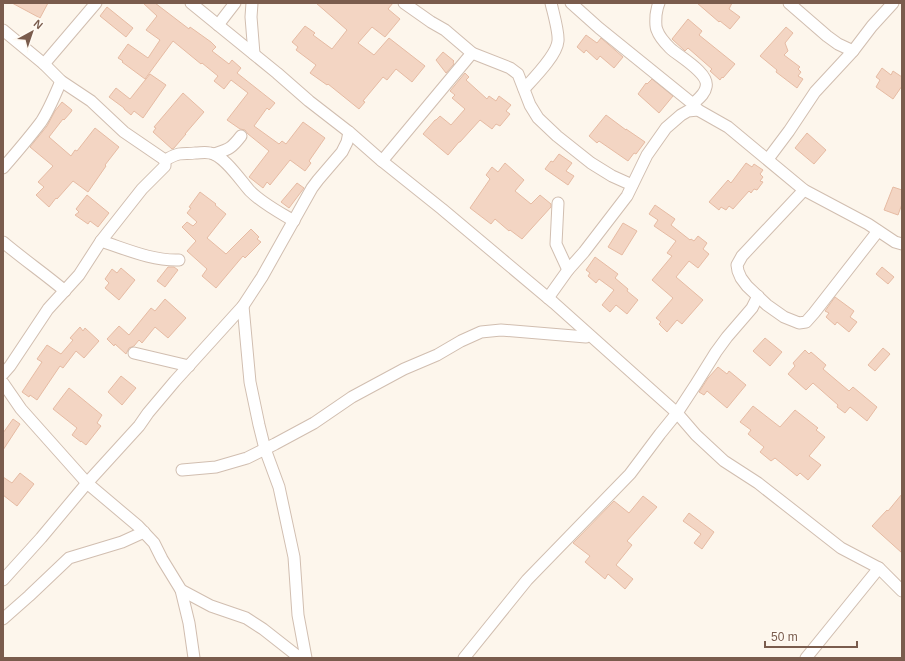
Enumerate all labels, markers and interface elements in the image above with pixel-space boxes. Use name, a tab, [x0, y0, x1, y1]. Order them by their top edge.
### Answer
north arrow	[12, 12, 52, 52]
text: N	[32, 17, 45, 32]
scale bar	[765, 623, 857, 649]
text: 50 m	[771, 630, 798, 644]

